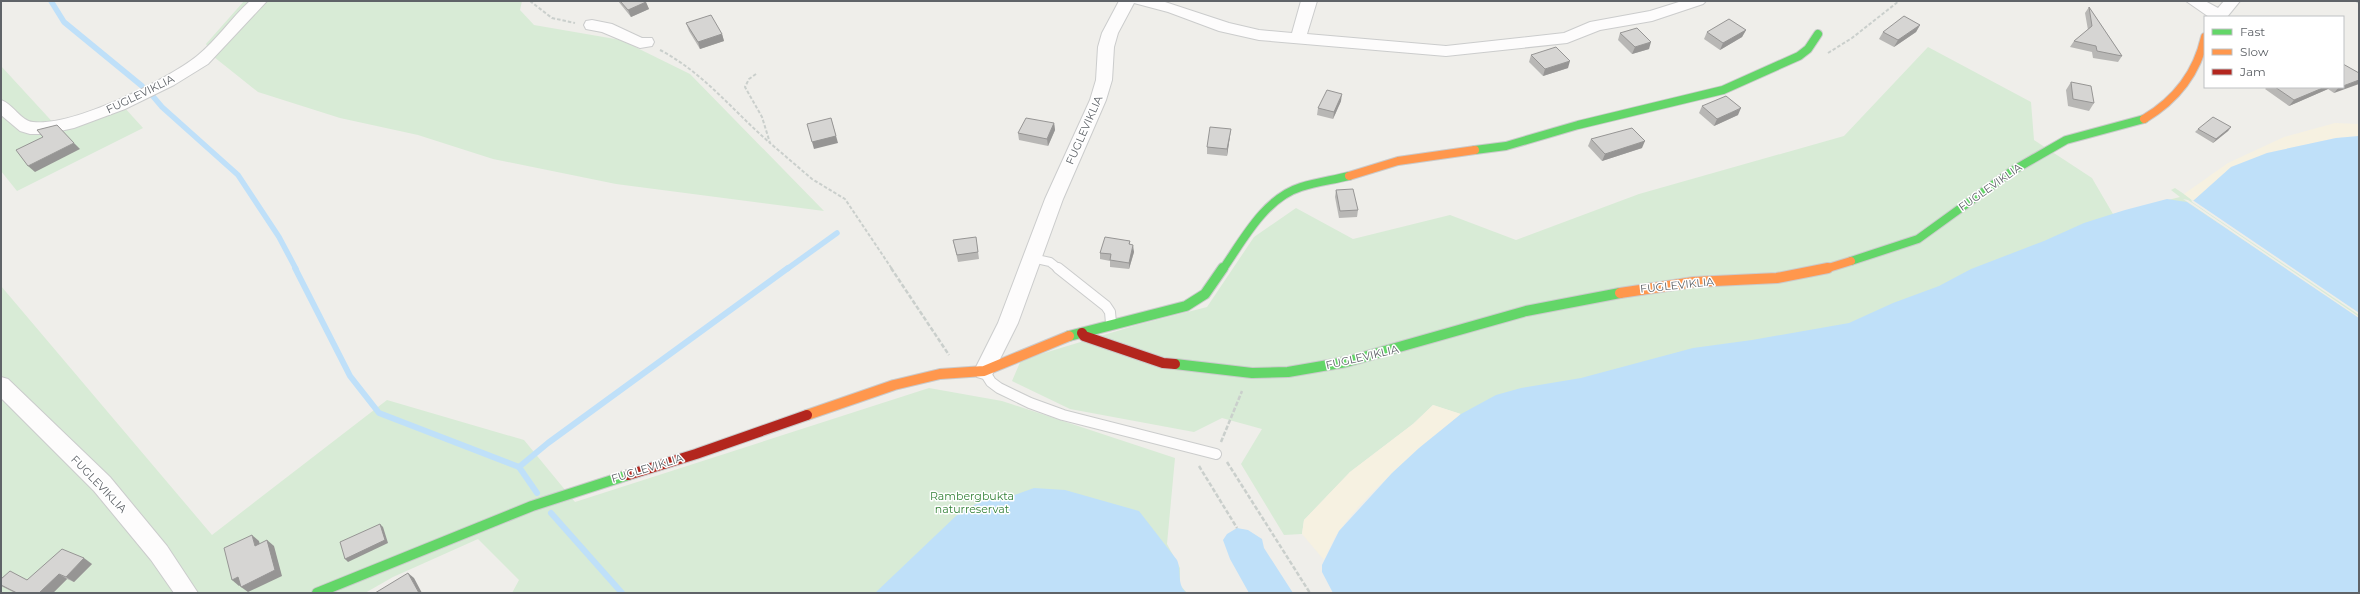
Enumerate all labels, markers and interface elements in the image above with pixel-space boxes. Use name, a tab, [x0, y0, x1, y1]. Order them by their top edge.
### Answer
legend	[2204, 16, 2344, 88]
text: Fast	[2240, 24, 2265, 39]
text: Slow	[2240, 44, 2269, 59]
text: Jam	[2239, 64, 2266, 79]
street label: FUGLEVIKLIA	[104, 71, 177, 117]
street label: FUGLEVIKLIA	[1063, 93, 1106, 167]
street label: FUGLEVIKLIA	[1956, 160, 2025, 214]
street label: FUGLEVIKLIA	[1639, 274, 1715, 296]
street label: FUGLEVIKLIA	[1324, 342, 1400, 372]
street label: FUGLEVIKLIA	[609, 450, 685, 486]
street label: FUGLEVIKLIA	[68, 452, 130, 516]
park label: Rambergbukta naturreservat	[930, 489, 1014, 516]

